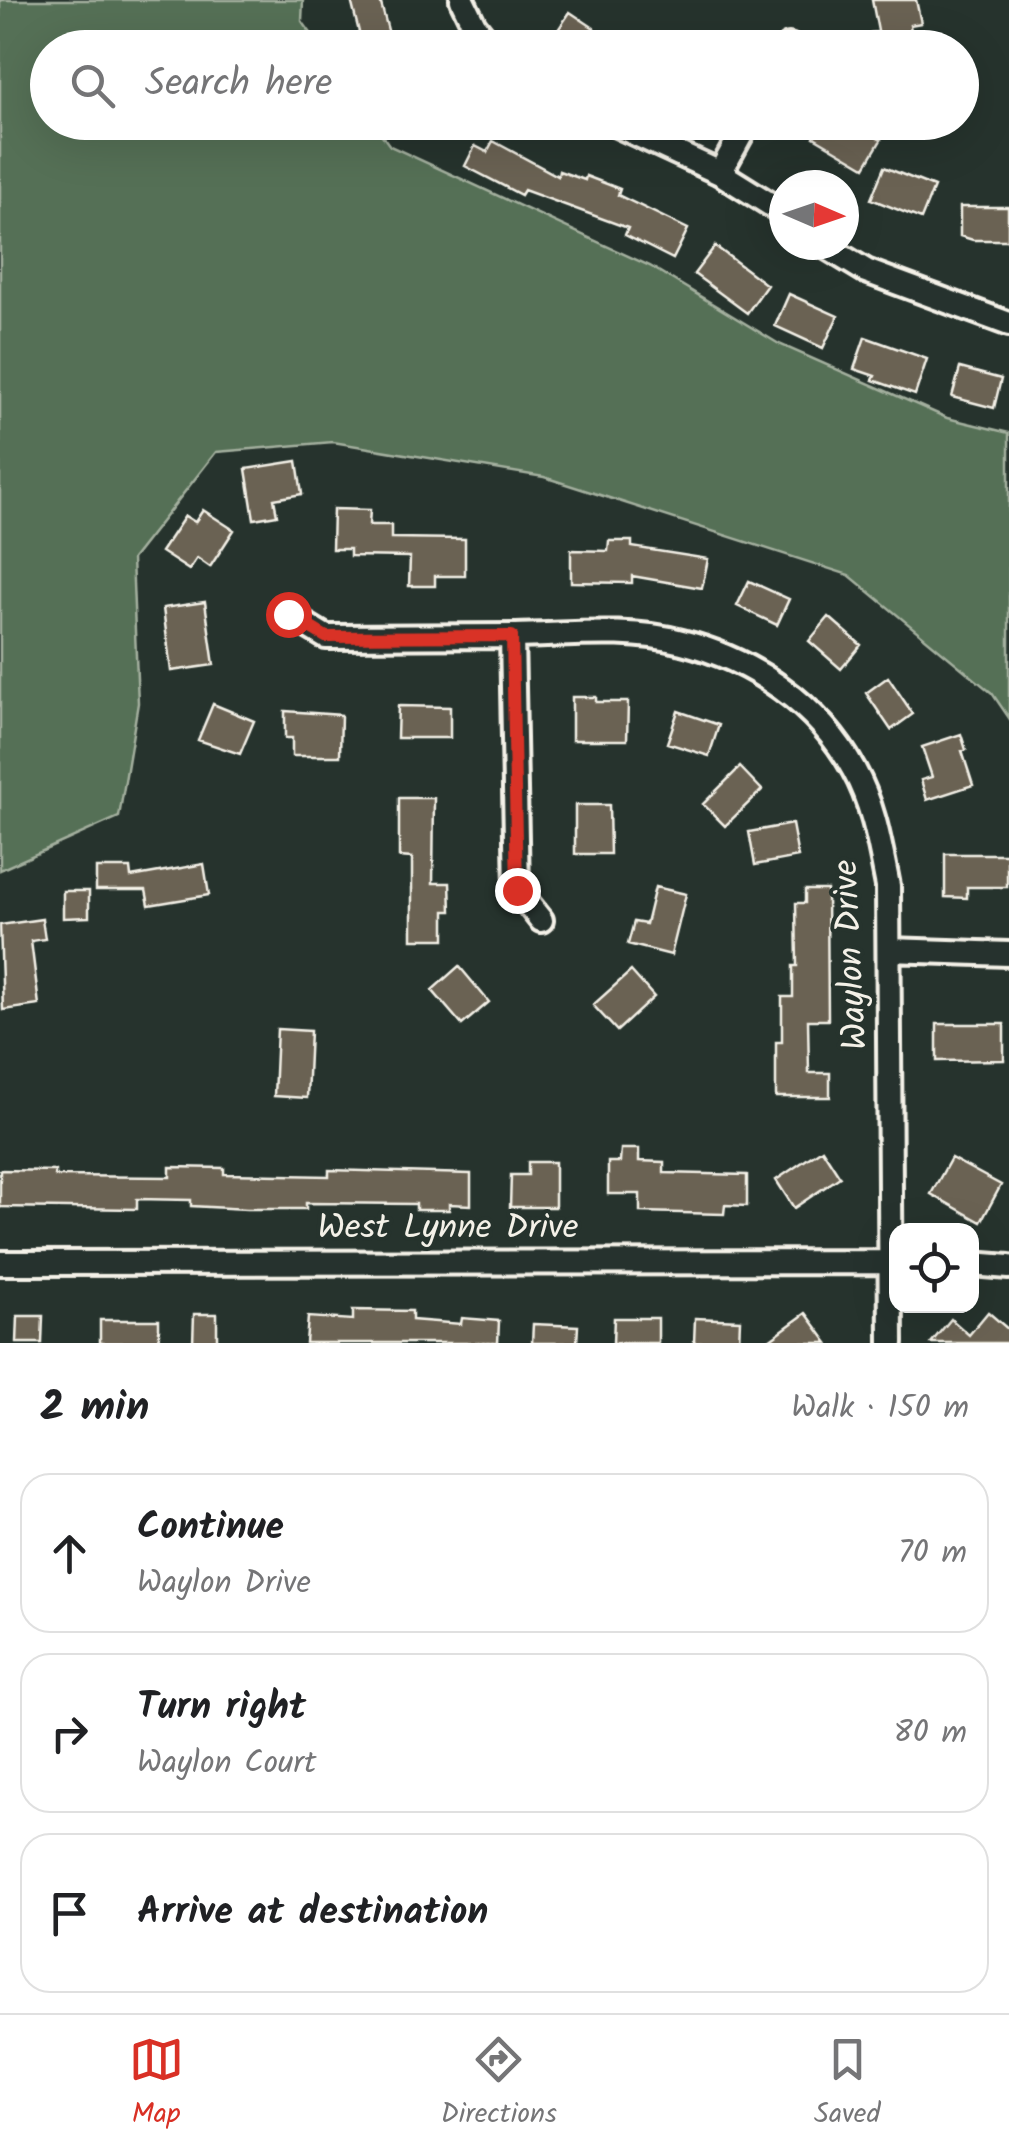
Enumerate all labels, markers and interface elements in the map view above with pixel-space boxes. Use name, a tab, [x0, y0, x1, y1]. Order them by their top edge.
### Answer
search box	[30, 30, 979, 140]
text: Search here	[145, 55, 332, 115]
icon: search	[65, 58, 120, 113]
north arrow	[769, 170, 859, 260]
route start	[266, 592, 312, 638]
street label: Waylon Drive	[819, 858, 885, 1051]
route end	[495, 868, 541, 914]
street label: West Lynne Drive	[317, 1201, 579, 1257]
map controls	[889, 1223, 979, 1313]
button: locate	[889, 1223, 979, 1313]
text: 2 min	[40, 1375, 149, 1442]
text: Walk · 150 m	[791, 1383, 969, 1434]
text: Continue	[137, 1498, 284, 1558]
icon: ahead	[42, 1526, 97, 1581]
text: 70 m	[898, 1528, 967, 1579]
text: Waylon Drive	[137, 1558, 311, 1609]
text: Turn right	[137, 1678, 306, 1738]
icon: right	[42, 1706, 97, 1761]
text: 80 m	[893, 1708, 967, 1759]
text: Waylon Court	[137, 1738, 316, 1789]
text: Arrive at destination	[137, 1883, 488, 1943]
icon: arrive	[42, 1886, 97, 1941]
tab: Map	[129, 2032, 184, 2137]
tab: Directions	[441, 2032, 557, 2137]
tab: Saved	[814, 2032, 880, 2137]

